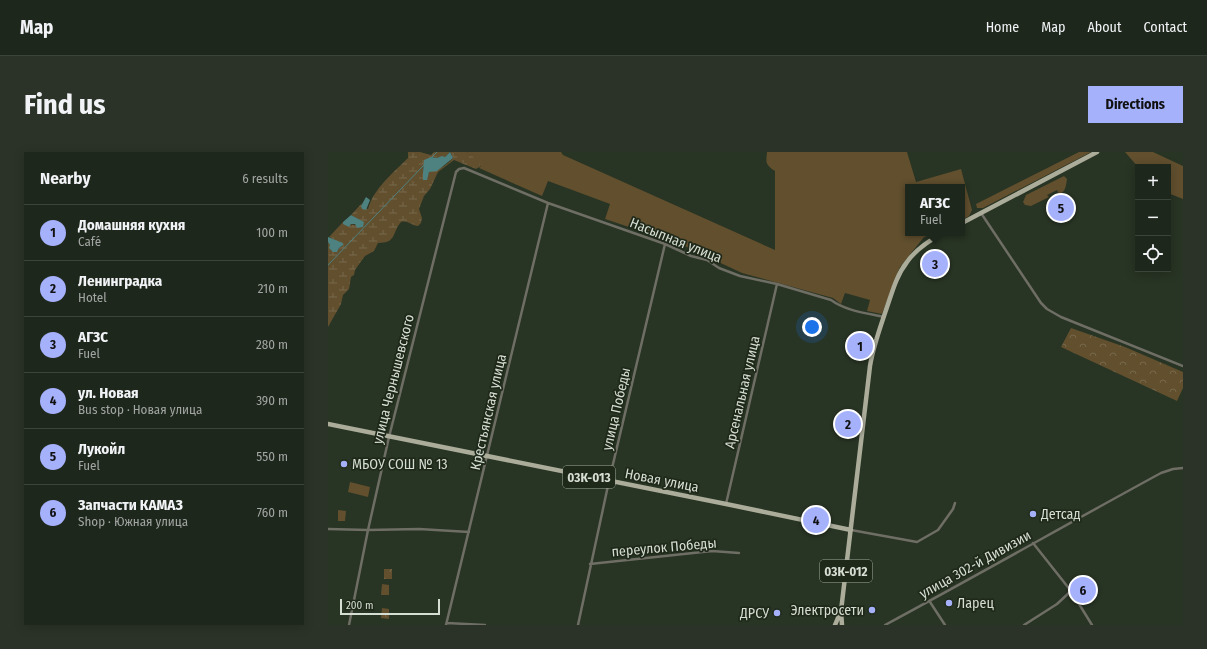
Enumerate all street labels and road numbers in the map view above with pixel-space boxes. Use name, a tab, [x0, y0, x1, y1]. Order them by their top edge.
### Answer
street label: Насыпная улица	[627, 214, 724, 267]
street label: улица Чернышевского	[369, 312, 418, 446]
street label: Арсенальная улица	[721, 334, 764, 450]
street label: Крестьянская улица	[467, 352, 510, 472]
street label: улица Победы	[599, 366, 634, 452]
street label: Новая улица	[624, 465, 700, 496]
road number: 03К-013	[563, 466, 615, 488]
street label: улица 302-й Дивизии	[916, 527, 1034, 602]
street label: переулок Победы	[611, 534, 717, 561]
road number: 03К-012	[820, 560, 872, 582]

